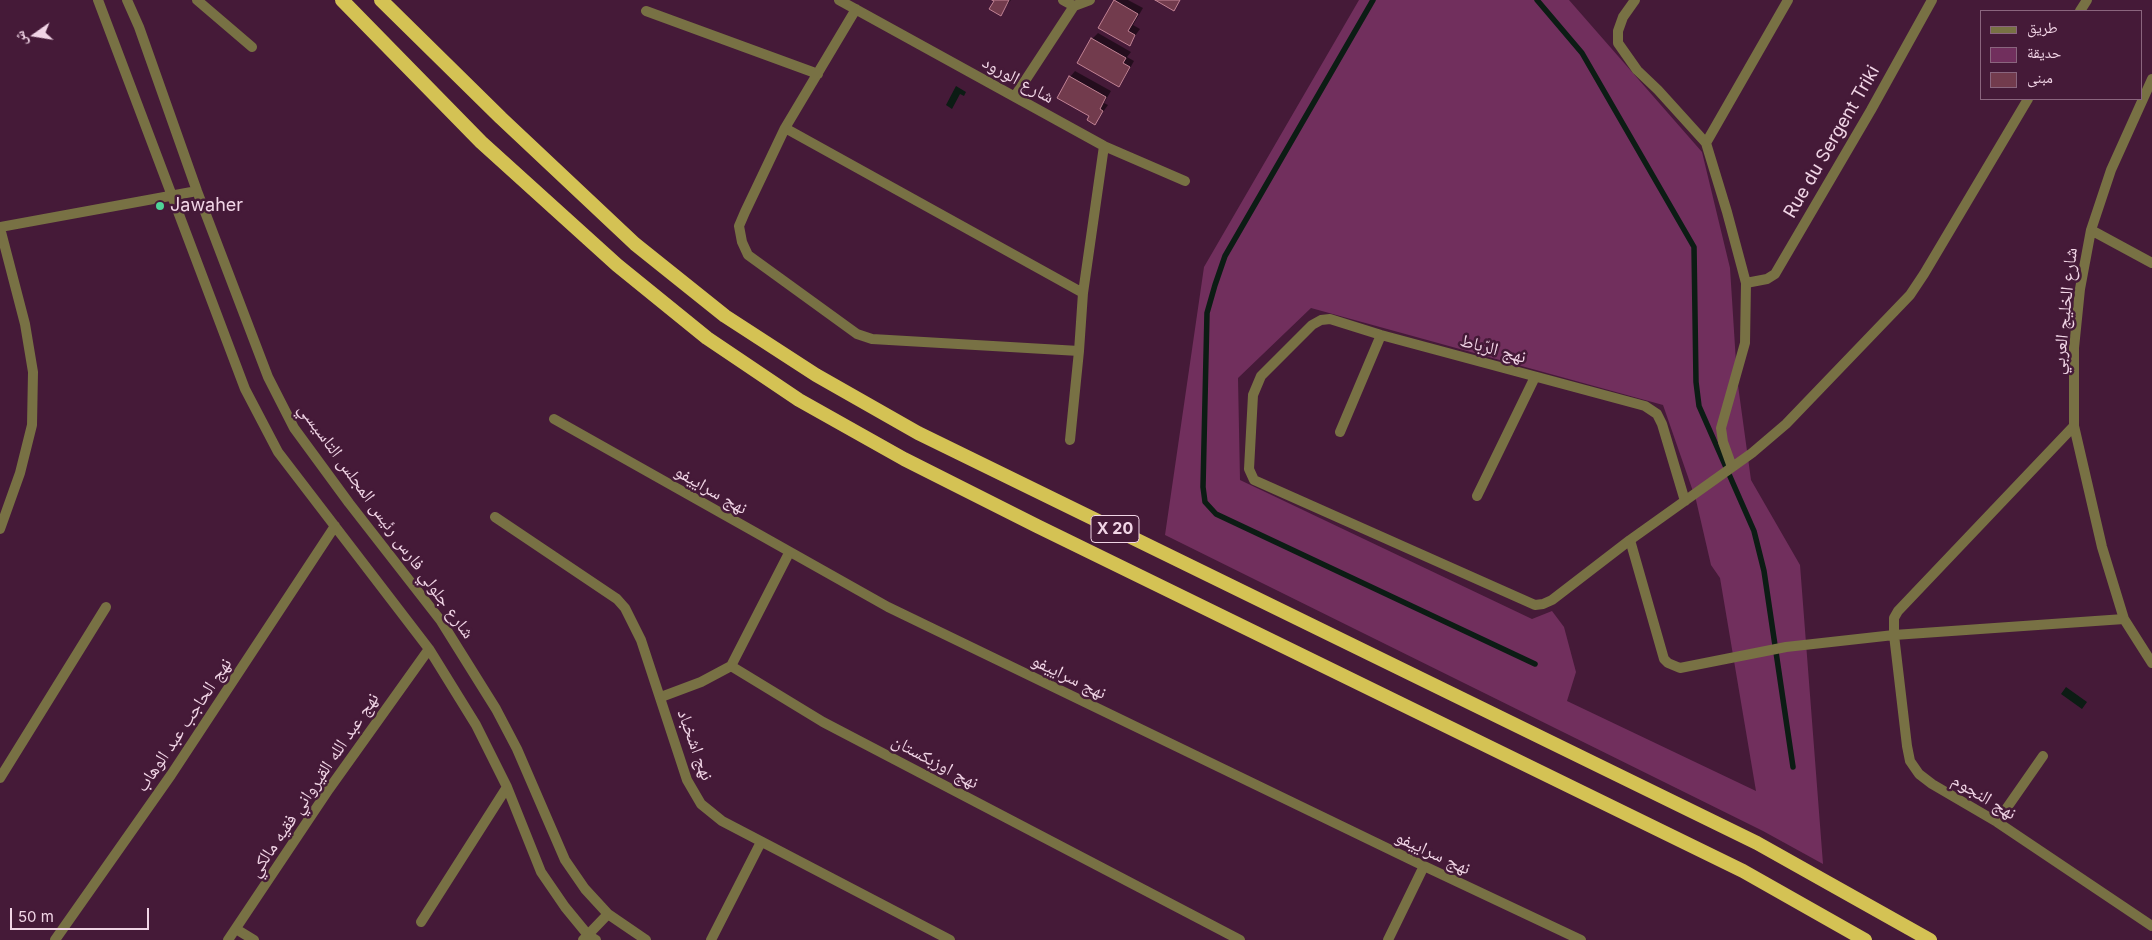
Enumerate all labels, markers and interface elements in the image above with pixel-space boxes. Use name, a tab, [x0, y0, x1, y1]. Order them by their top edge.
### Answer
north arrow	[10, 10, 60, 60]
legend	[1980, 10, 2142, 100]
text: طريق	[2027, 18, 2058, 37]
text: ش	[10, 29, 30, 48]
text: حديقة	[2027, 43, 2061, 62]
street label: شارع الورود	[978, 51, 1058, 109]
street label: Rue du Sergent Triki	[1780, 62, 1884, 222]
text: مبنى	[2027, 68, 2053, 87]
place label: Jawaher	[170, 195, 243, 217]
marker: Jawaher	[154, 200, 166, 212]
street label: شارع الخليج العربي	[2048, 246, 2082, 376]
street label: نهج الرّباط	[1458, 330, 1528, 368]
street label: شارع جلولي فارس رئيس المجلس التاسيسي	[293, 399, 479, 643]
street label: نهج سراييفو	[671, 461, 751, 519]
road number: X 20	[1091, 516, 1139, 542]
street label: نهج سراييفو	[1028, 650, 1110, 704]
street label: نهج الحاجب عبد الوهاب	[131, 654, 237, 796]
street label: نهج عبد الله القيرواني فقيه مالكي	[244, 689, 384, 881]
street label: نهج اشخباد	[672, 706, 718, 784]
street label: نهج اوزبكستان	[888, 730, 982, 794]
street label: نهج النجوم	[1948, 769, 2020, 825]
street label: نهج سراييفو	[1392, 826, 1474, 880]
scale bar	[12, 898, 151, 930]
text: 50 m	[18, 907, 54, 926]

